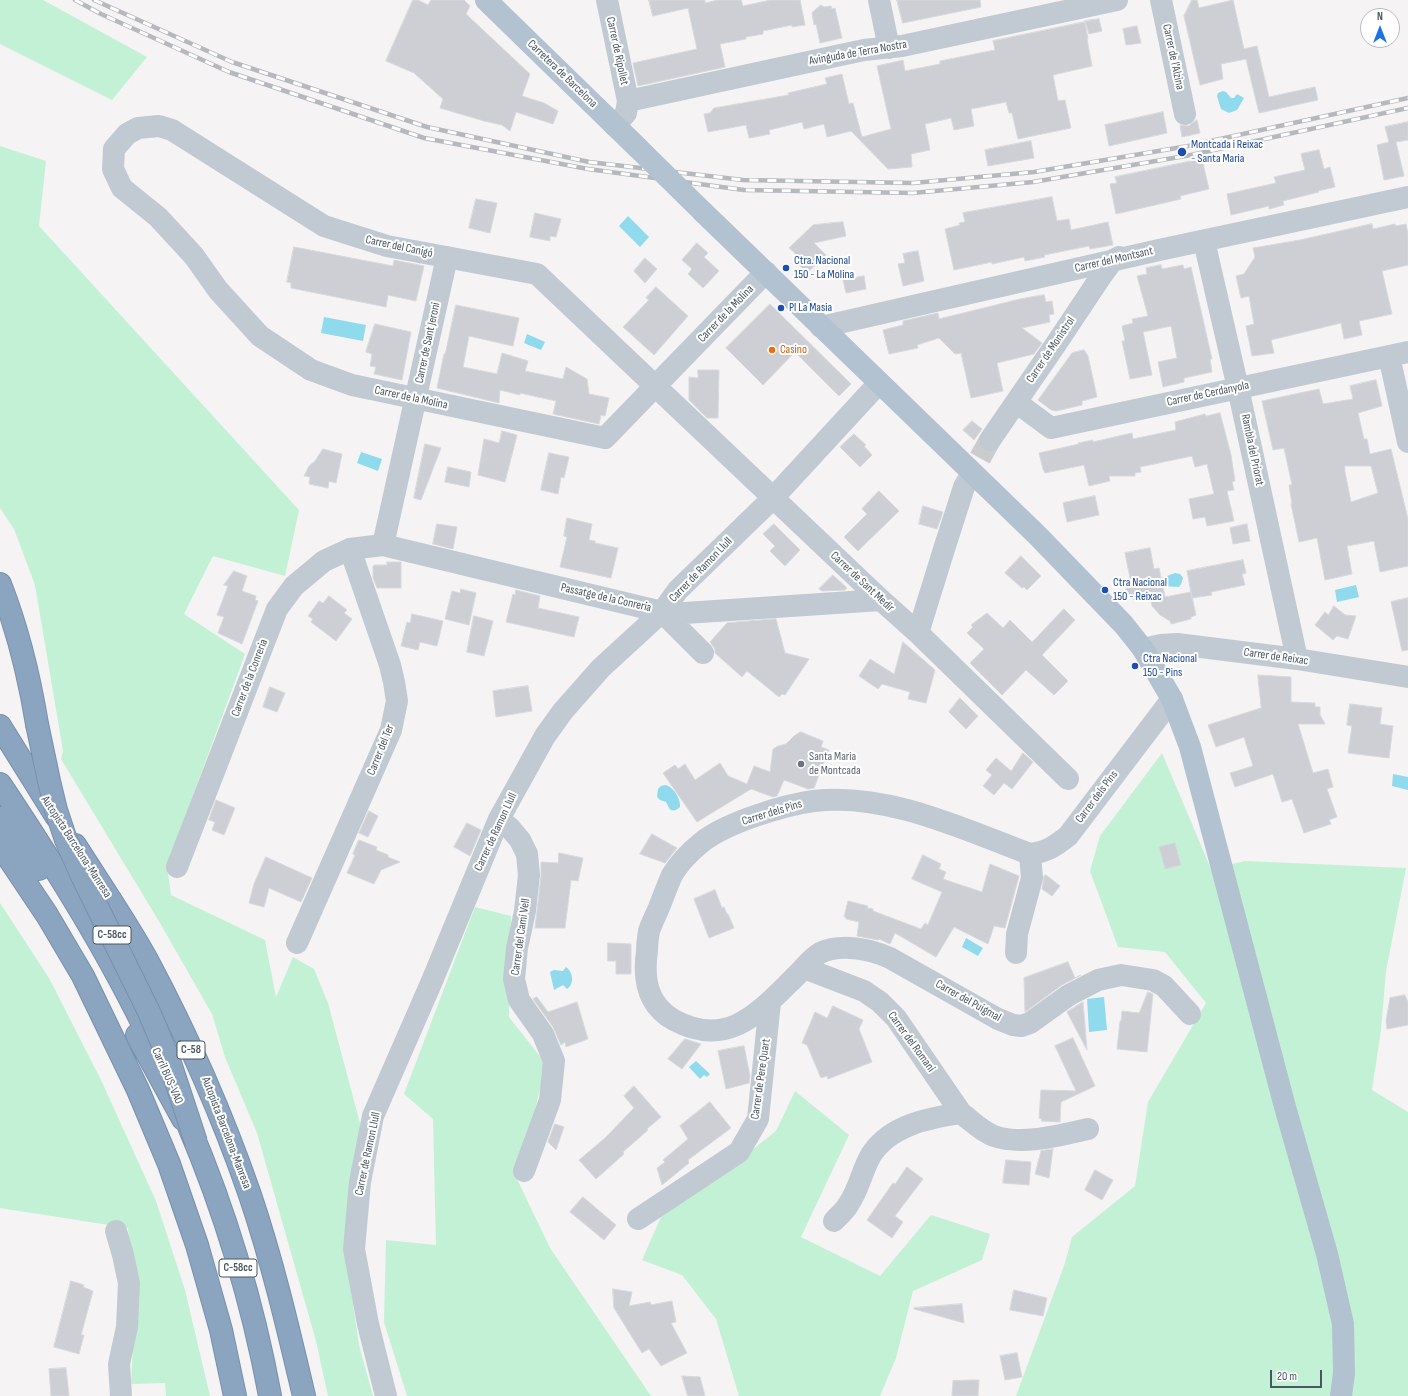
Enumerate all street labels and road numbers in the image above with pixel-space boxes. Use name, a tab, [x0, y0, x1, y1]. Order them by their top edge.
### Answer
street label: Carrer de Ripollet	[603, 16, 631, 86]
street label: Carrer de l'Alzina	[1159, 23, 1187, 91]
street label: Carretera de Barcelona	[524, 37, 600, 111]
street label: Avinguda de Terra Nostra	[808, 37, 908, 69]
street label: Carrer del Canigó	[364, 233, 434, 261]
street label: Carrer del Montsant	[1074, 244, 1154, 276]
street label: Carrer de la Molina	[695, 282, 757, 346]
street label: Carrer de Sant Jeroni	[412, 301, 444, 385]
street label: Carrer de Monistrol	[1024, 314, 1078, 386]
street label: Carrer de Cerdanyola	[1166, 378, 1250, 410]
street label: Carrer de la Molina	[373, 383, 449, 413]
street label: Rambla del Priorat	[1237, 413, 1267, 487]
street label: Carrer de Ramon Llull	[666, 535, 736, 605]
street label: Carrer de Sant Medir	[827, 549, 897, 615]
street label: Passatge de la Conreria	[559, 581, 653, 615]
street label: Carrer de la Conreria	[229, 637, 271, 719]
street label: Carrer de Reixac	[1243, 645, 1309, 669]
street label: Carrer del Ter	[364, 723, 398, 777]
street label: Carrer dels Pins	[1073, 768, 1121, 826]
street label: Carrer de Ramon Llull	[472, 791, 520, 873]
street label: Autopista Barcelona-Manresa	[38, 793, 114, 901]
street label: Carrer dels Pins	[740, 797, 804, 829]
street label: Carrer del Camí Vell	[508, 898, 534, 976]
road number: C-58cc	[93, 926, 131, 944]
street label: Carrer del Puigmal	[933, 977, 1003, 1025]
street label: Carrer del Romaní	[884, 1009, 938, 1075]
street label: Carrer de Pere Quart	[748, 1038, 774, 1120]
road number: C-58	[177, 1041, 205, 1059]
street label: Carril BUS-VAO	[148, 1046, 186, 1106]
street label: Autopista Barcelona-Manresa	[198, 1075, 254, 1191]
street label: Carrer de Ramon Llull	[352, 1111, 384, 1197]
road number: C-58cc	[219, 1259, 257, 1277]

